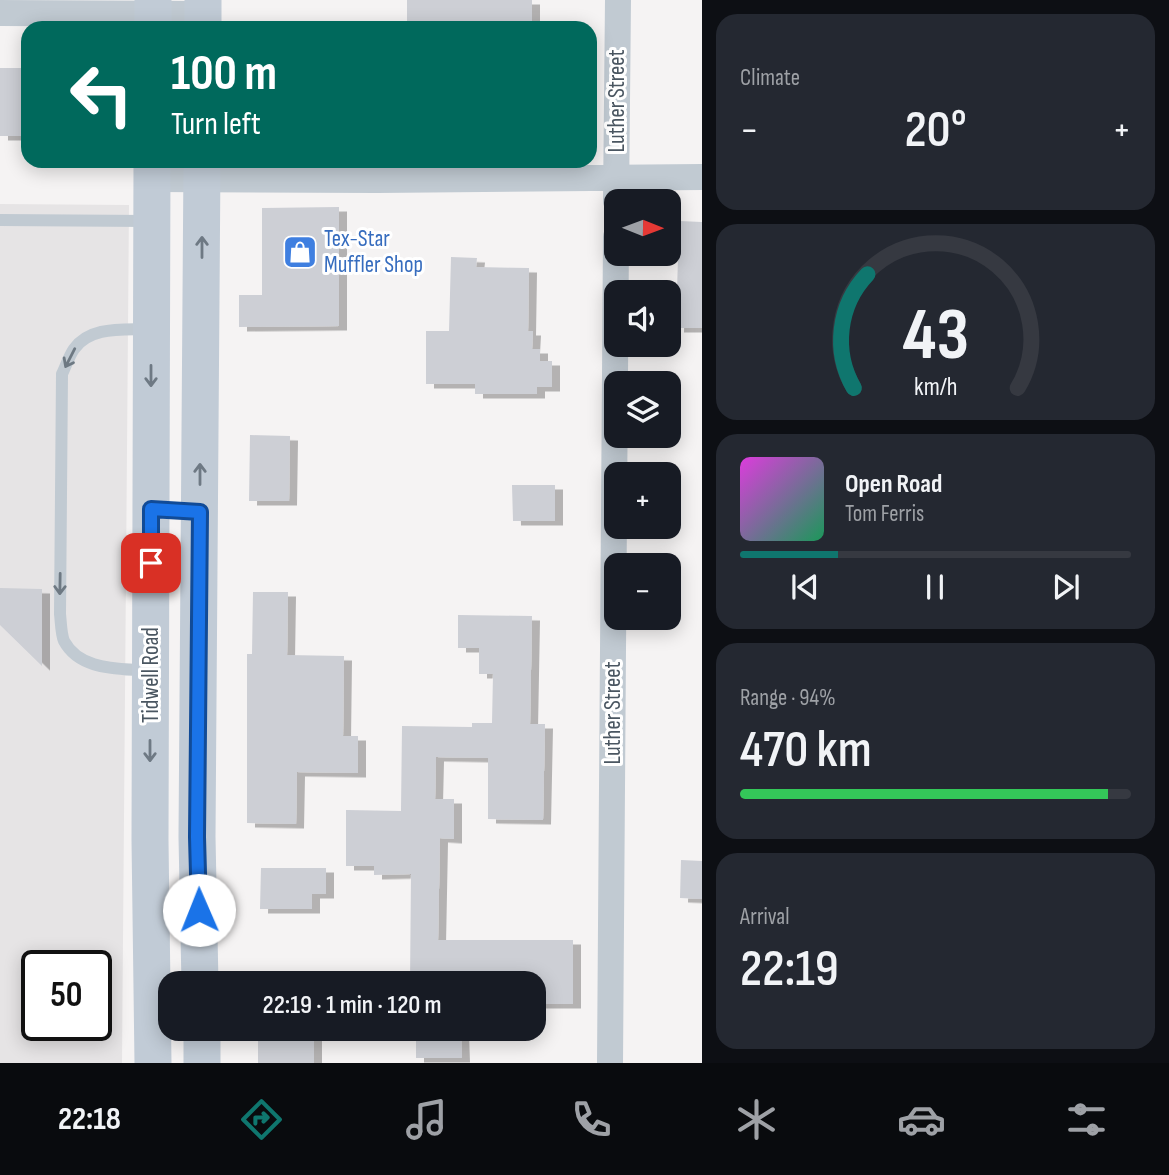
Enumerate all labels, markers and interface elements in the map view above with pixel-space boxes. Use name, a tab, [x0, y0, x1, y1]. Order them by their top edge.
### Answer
text: 100 m	[171, 45, 277, 104]
icon: left	[56, 49, 147, 140]
street label: Luther Street	[603, 49, 631, 153]
text: Climate	[740, 64, 800, 92]
text: 20°	[904, 99, 967, 162]
text: Turn left	[171, 105, 261, 144]
text: −	[740, 108, 759, 153]
text: +	[1112, 108, 1131, 153]
north arrow	[604, 189, 681, 266]
map controls	[604, 189, 681, 630]
place label: Tex-Star Muffler Shop	[324, 225, 423, 279]
shop icon: Tex-Star Muffler Shop	[281, 233, 319, 271]
one-way arrow	[195, 236, 209, 259]
button: sound	[604, 280, 681, 357]
text: 43	[902, 292, 969, 380]
one-way arrow	[63, 347, 77, 368]
one-way arrow	[144, 364, 158, 387]
button: layers	[604, 371, 681, 448]
text: km/h	[914, 371, 957, 402]
button: +	[604, 462, 681, 539]
one-way arrow	[193, 463, 207, 486]
text: Open Road	[845, 469, 942, 500]
text: Tom Ferris	[845, 500, 924, 528]
pin	[121, 533, 181, 593]
icon: arrive	[132, 544, 170, 582]
button: −	[604, 553, 681, 630]
icon: previous	[786, 568, 824, 606]
icon: pause	[916, 568, 954, 606]
icon: next	[1047, 568, 1085, 606]
one-way arrow	[54, 572, 67, 595]
street label: Tidwell Road	[137, 627, 165, 723]
street label: Luther Street	[599, 661, 627, 765]
text: Range · 94%	[740, 684, 836, 712]
text: 470 km	[740, 719, 872, 782]
one-way arrow	[143, 739, 157, 762]
position arrow	[162, 873, 236, 947]
text: Arrival	[740, 903, 789, 931]
text: 22:19	[740, 938, 839, 1001]
speed limit sign: 50	[21, 950, 112, 1041]
text: 22:19 · 1 min · 120 m	[263, 990, 441, 1021]
icon: directions	[237, 1095, 286, 1144]
icon: music	[402, 1095, 451, 1144]
icon: phone	[567, 1095, 616, 1144]
icon: climate	[732, 1095, 781, 1144]
icon: car	[897, 1095, 946, 1144]
icon: filters	[1062, 1095, 1111, 1144]
text: 22:18	[58, 1100, 121, 1139]

